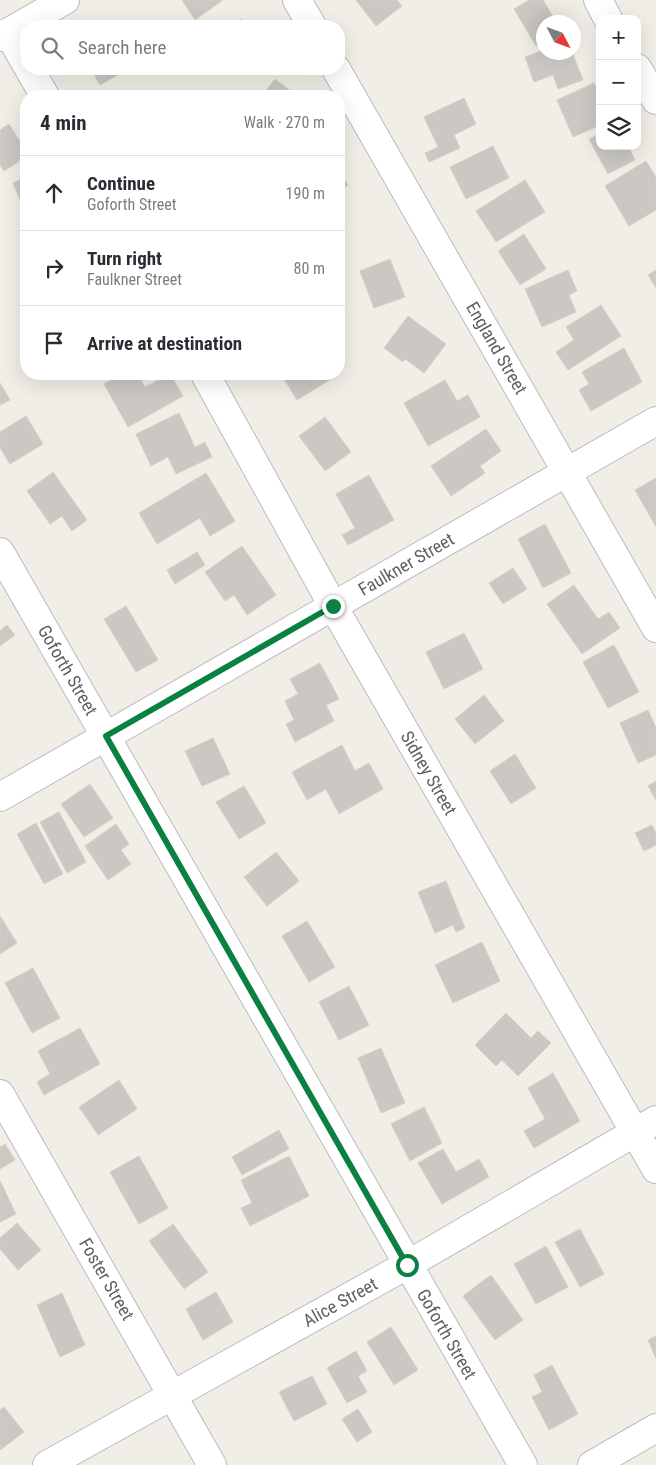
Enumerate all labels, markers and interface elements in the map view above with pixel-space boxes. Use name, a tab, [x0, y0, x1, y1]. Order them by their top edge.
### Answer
north arrow	[536, 15, 581, 60]
map controls	[596, 15, 641, 150]
button: +	[596, 15, 641, 60]
search box	[20, 20, 345, 75]
icon: search	[38, 34, 66, 62]
text: Search here	[78, 36, 166, 59]
button: −	[596, 60, 641, 105]
button: layers	[596, 105, 641, 150]
text: 4 min	[40, 111, 87, 135]
text: Walk · 270 m	[244, 113, 325, 132]
text: Continue	[87, 172, 155, 195]
icon: ahead	[40, 179, 68, 207]
text: 190 m	[286, 184, 325, 203]
text: Goforth Street	[87, 195, 176, 214]
text: Turn right	[87, 247, 162, 270]
icon: right	[40, 254, 68, 282]
text: 80 m	[293, 259, 325, 278]
text: Faulkner Street	[87, 270, 182, 289]
street label: England Street	[462, 298, 532, 398]
icon: arrive	[40, 329, 68, 357]
text: Arrive at destination	[87, 332, 242, 355]
street label: Faulkner Street	[354, 528, 458, 600]
route end	[322, 595, 345, 618]
street label: Goforth Street	[34, 621, 102, 719]
street label: Sidney Street	[397, 727, 461, 819]
street label: Foster Street	[75, 1234, 139, 1324]
route start	[396, 1254, 419, 1277]
street label: Alice Street	[299, 1273, 381, 1331]
street label: Goforth Street	[413, 1285, 481, 1383]

